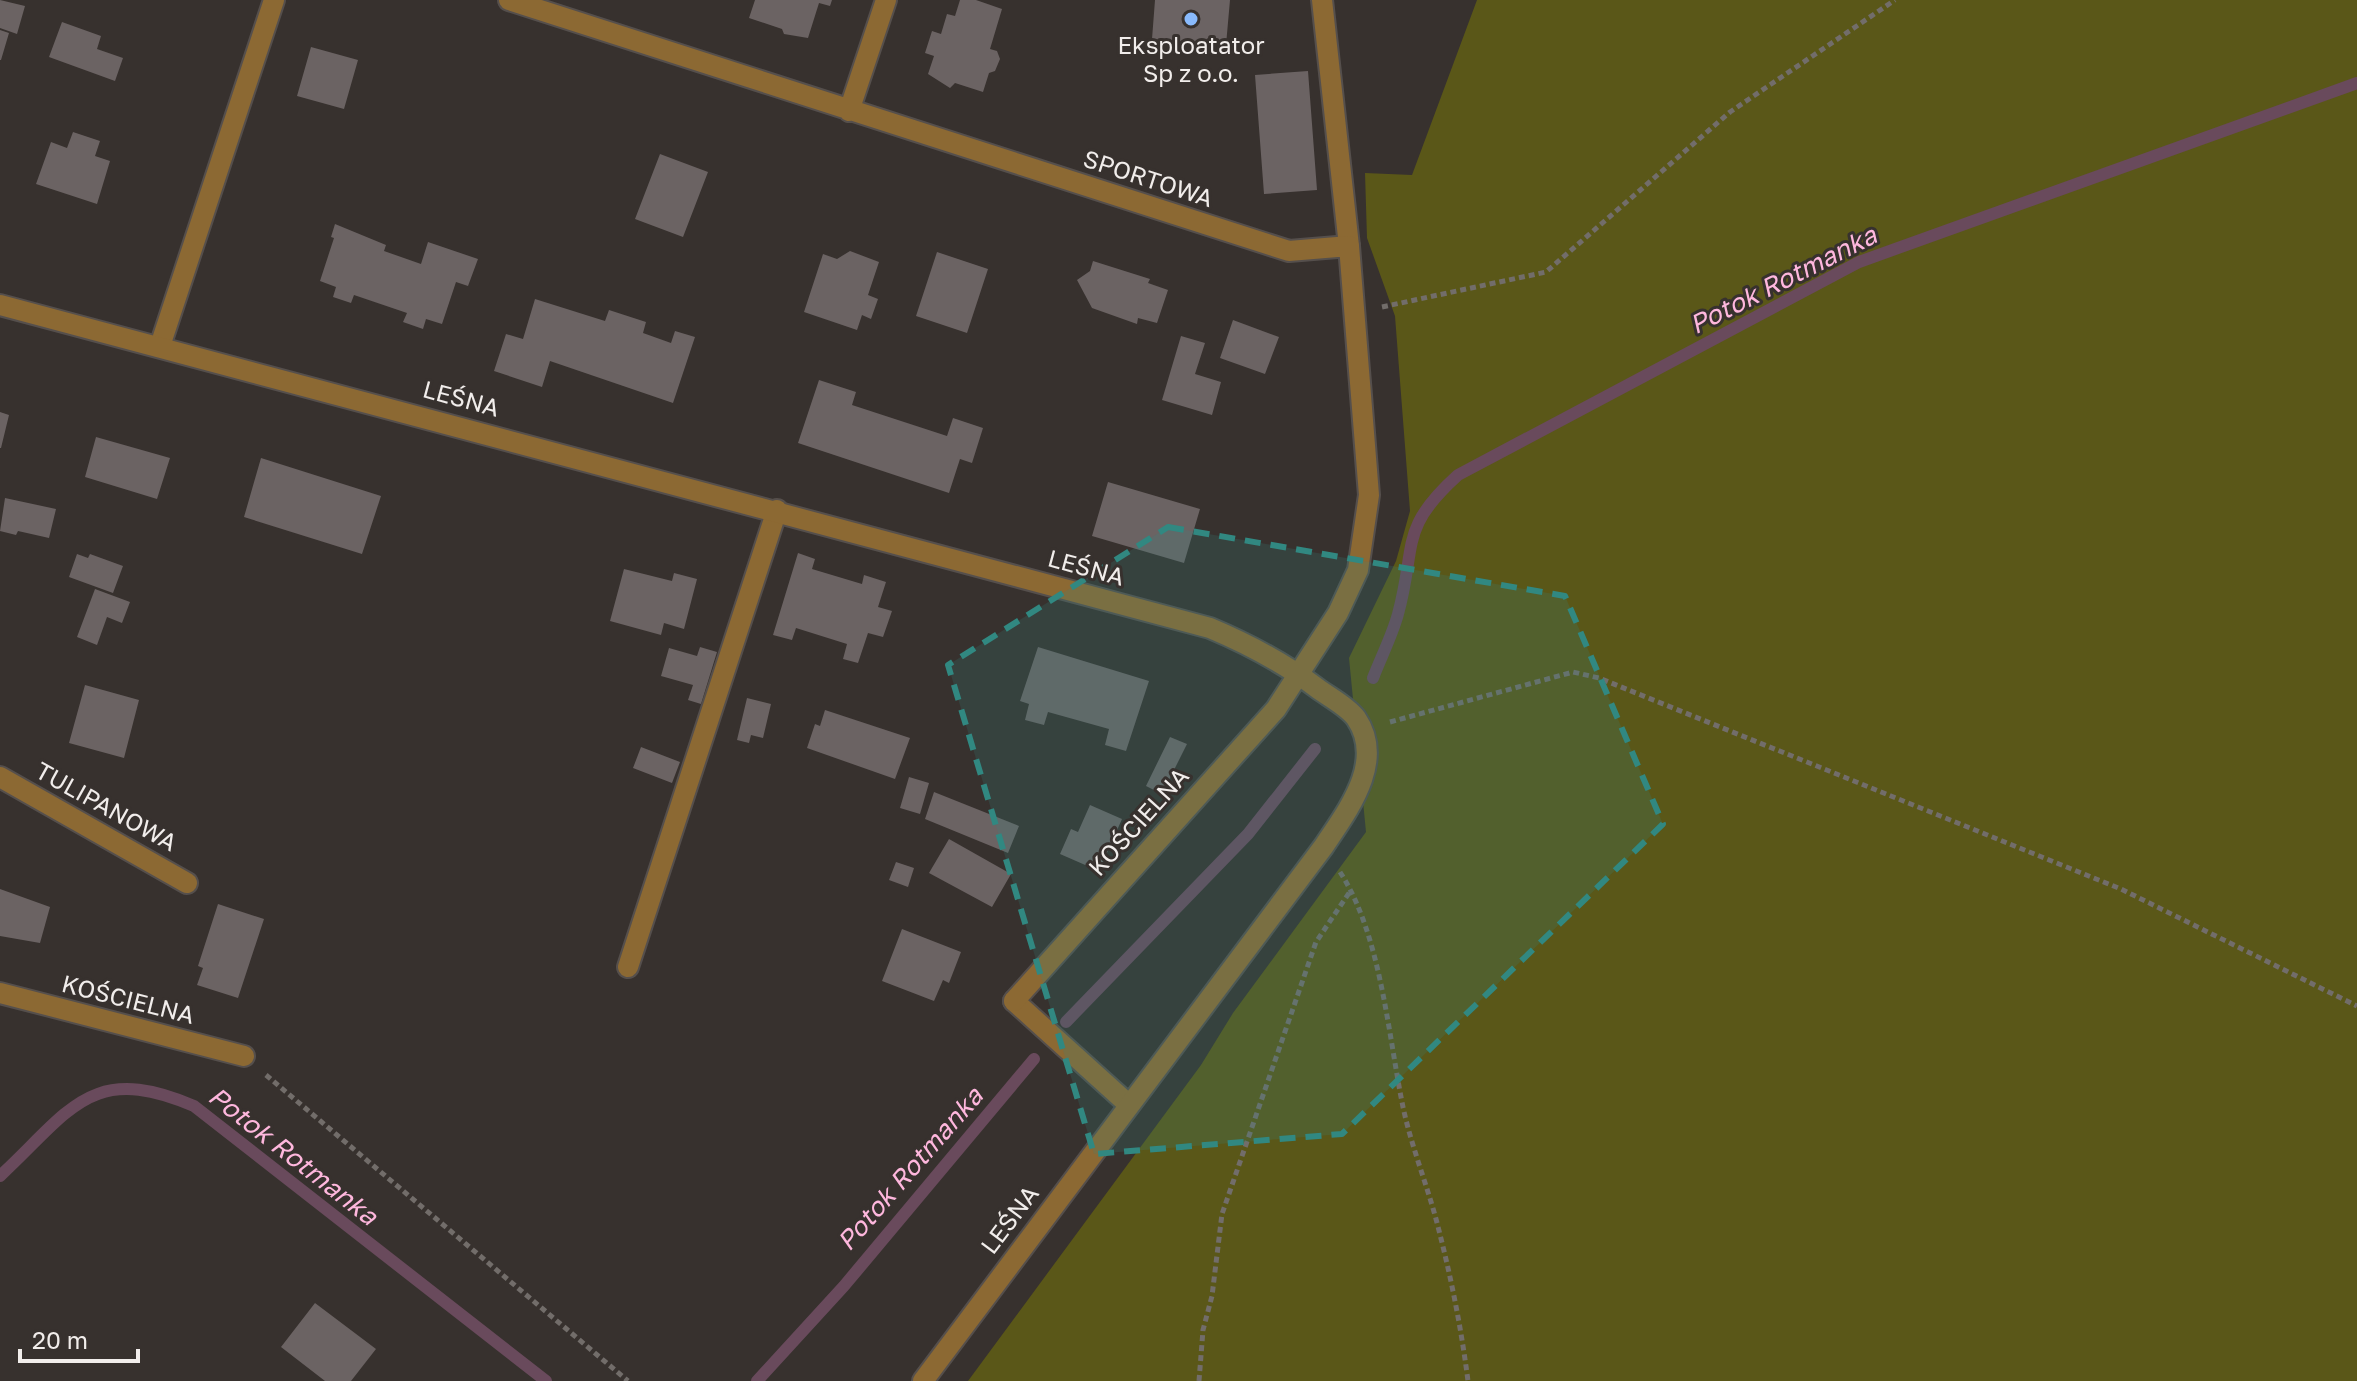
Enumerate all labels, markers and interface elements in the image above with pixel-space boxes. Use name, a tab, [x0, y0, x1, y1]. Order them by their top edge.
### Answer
marker: Eksploatator Sp z o.o.	[1182, 10, 1200, 28]
place label: Eksploatator Sp z o.o.	[1117, 30, 1265, 87]
street label: SPORTOWA	[1080, 143, 1217, 212]
water label: Potok Rotmanka	[1684, 218, 1883, 340]
street label: LEŚNA	[420, 373, 503, 422]
street label: LEŚNA	[1045, 542, 1128, 591]
street label: TULIPANOWA	[31, 755, 182, 856]
street label: KOŚCIELNA	[1082, 761, 1194, 881]
street label: KOŚCIELNA	[59, 968, 198, 1029]
water label: Potok Rotmanka	[203, 1080, 385, 1232]
water label: Potok Rotmanka	[830, 1080, 990, 1256]
street label: LEŚNA	[974, 1179, 1044, 1259]
scale bar	[20, 1313, 138, 1363]
text: 20 m	[32, 1325, 88, 1354]

